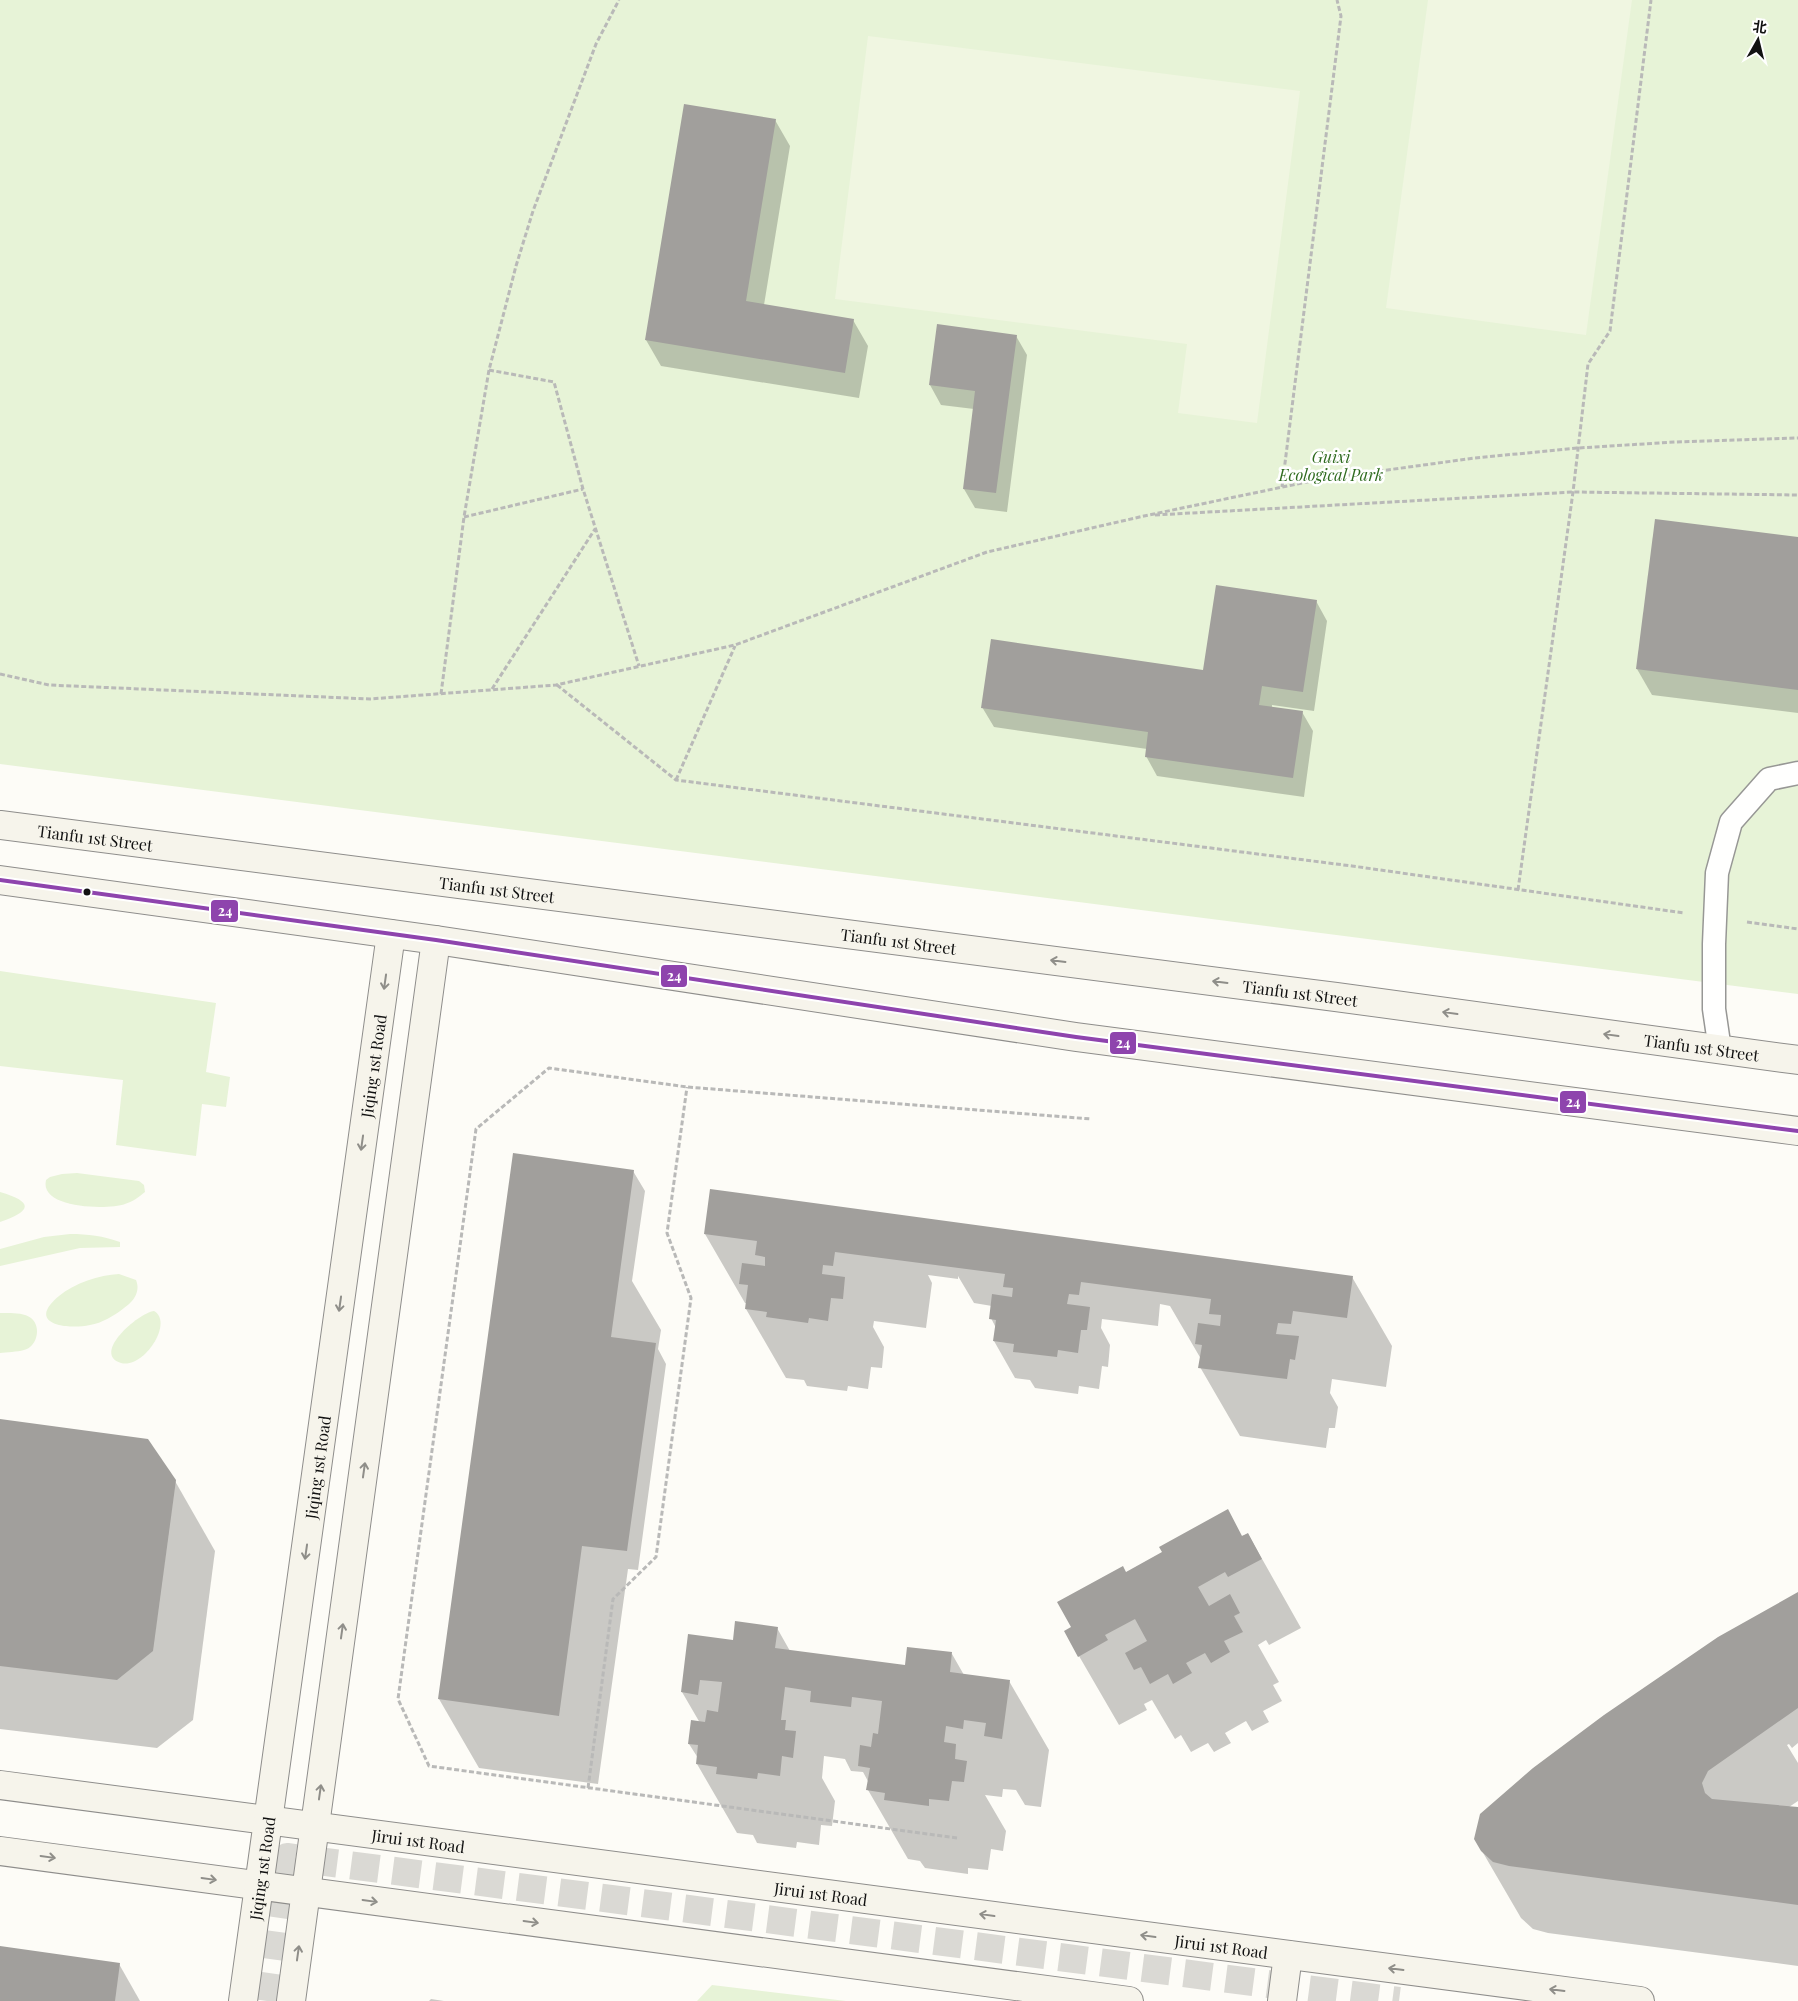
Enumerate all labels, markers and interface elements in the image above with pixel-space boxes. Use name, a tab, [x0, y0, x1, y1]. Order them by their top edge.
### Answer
north arrow	[1733, 15, 1783, 65]
text: 北	[1752, 16, 1768, 37]
park label: Guixi Ecological Park	[1278, 446, 1383, 485]
street label: Tianfu 1st Street	[36, 819, 155, 855]
street label: Tianfu 1st Street	[438, 871, 556, 907]
unlabelled marker	[82, 887, 92, 897]
line badge: 24	[210, 899, 239, 923]
text: 24	[218, 901, 232, 920]
street label: Tianfu 1st Street	[840, 923, 958, 959]
one-way arrow	[1051, 956, 1067, 966]
line badge: 24	[660, 964, 688, 988]
text: 24	[667, 966, 681, 985]
one-way arrow	[380, 974, 390, 990]
street label: Tianfu 1st Street	[1241, 975, 1360, 1010]
one-way arrow	[1212, 977, 1228, 987]
one-way arrow	[1442, 1007, 1458, 1017]
street label: Jiqing 1st Road	[355, 1013, 390, 1120]
street label: Tianfu 1st Street	[1643, 1029, 1761, 1065]
one-way arrow	[1603, 1030, 1619, 1040]
line badge: 24	[1109, 1031, 1137, 1055]
text: 24	[1116, 1033, 1130, 1052]
line badge: 24	[1559, 1090, 1587, 1114]
text: 24	[1566, 1092, 1580, 1111]
one-way arrow	[357, 1135, 367, 1151]
one-way arrow	[335, 1296, 345, 1312]
street label: Jiqing 1st Road	[299, 1414, 335, 1521]
one-way arrow	[359, 1462, 369, 1478]
one-way arrow	[300, 1544, 310, 1560]
one-way arrow	[337, 1623, 347, 1639]
one-way arrow	[315, 1784, 325, 1800]
street label: Jiqing 1st Road	[244, 1815, 279, 1922]
street label: Jirui 1st Road	[370, 1823, 466, 1857]
one-way arrow	[40, 1852, 56, 1862]
one-way arrow	[201, 1874, 217, 1884]
street label: Jirui 1st Road	[772, 1876, 869, 1910]
one-way arrow	[362, 1896, 378, 1906]
one-way arrow	[979, 1910, 995, 1920]
one-way arrow	[523, 1917, 539, 1927]
street label: Jirui 1st Road	[1173, 1929, 1269, 1962]
one-way arrow	[1140, 1931, 1156, 1941]
one-way arrow	[293, 1945, 303, 1961]
one-way arrow	[1388, 1964, 1404, 1974]
one-way arrow	[1549, 1985, 1565, 1995]

